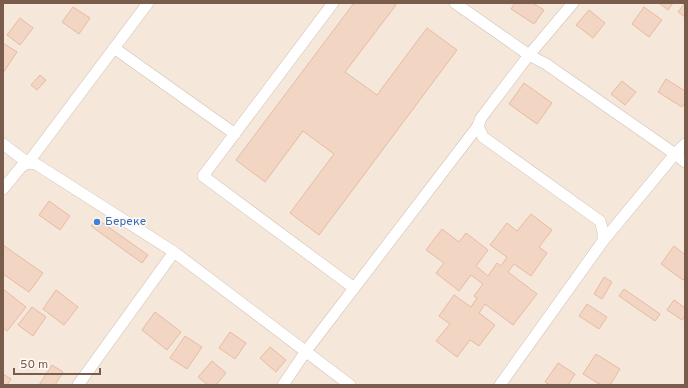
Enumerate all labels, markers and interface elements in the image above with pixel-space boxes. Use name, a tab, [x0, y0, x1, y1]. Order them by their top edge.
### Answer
place label: Береке	[105, 214, 146, 230]
marker: Береке	[92, 217, 102, 227]
scale bar	[14, 350, 100, 376]
text: 50 m	[20, 357, 48, 373]

